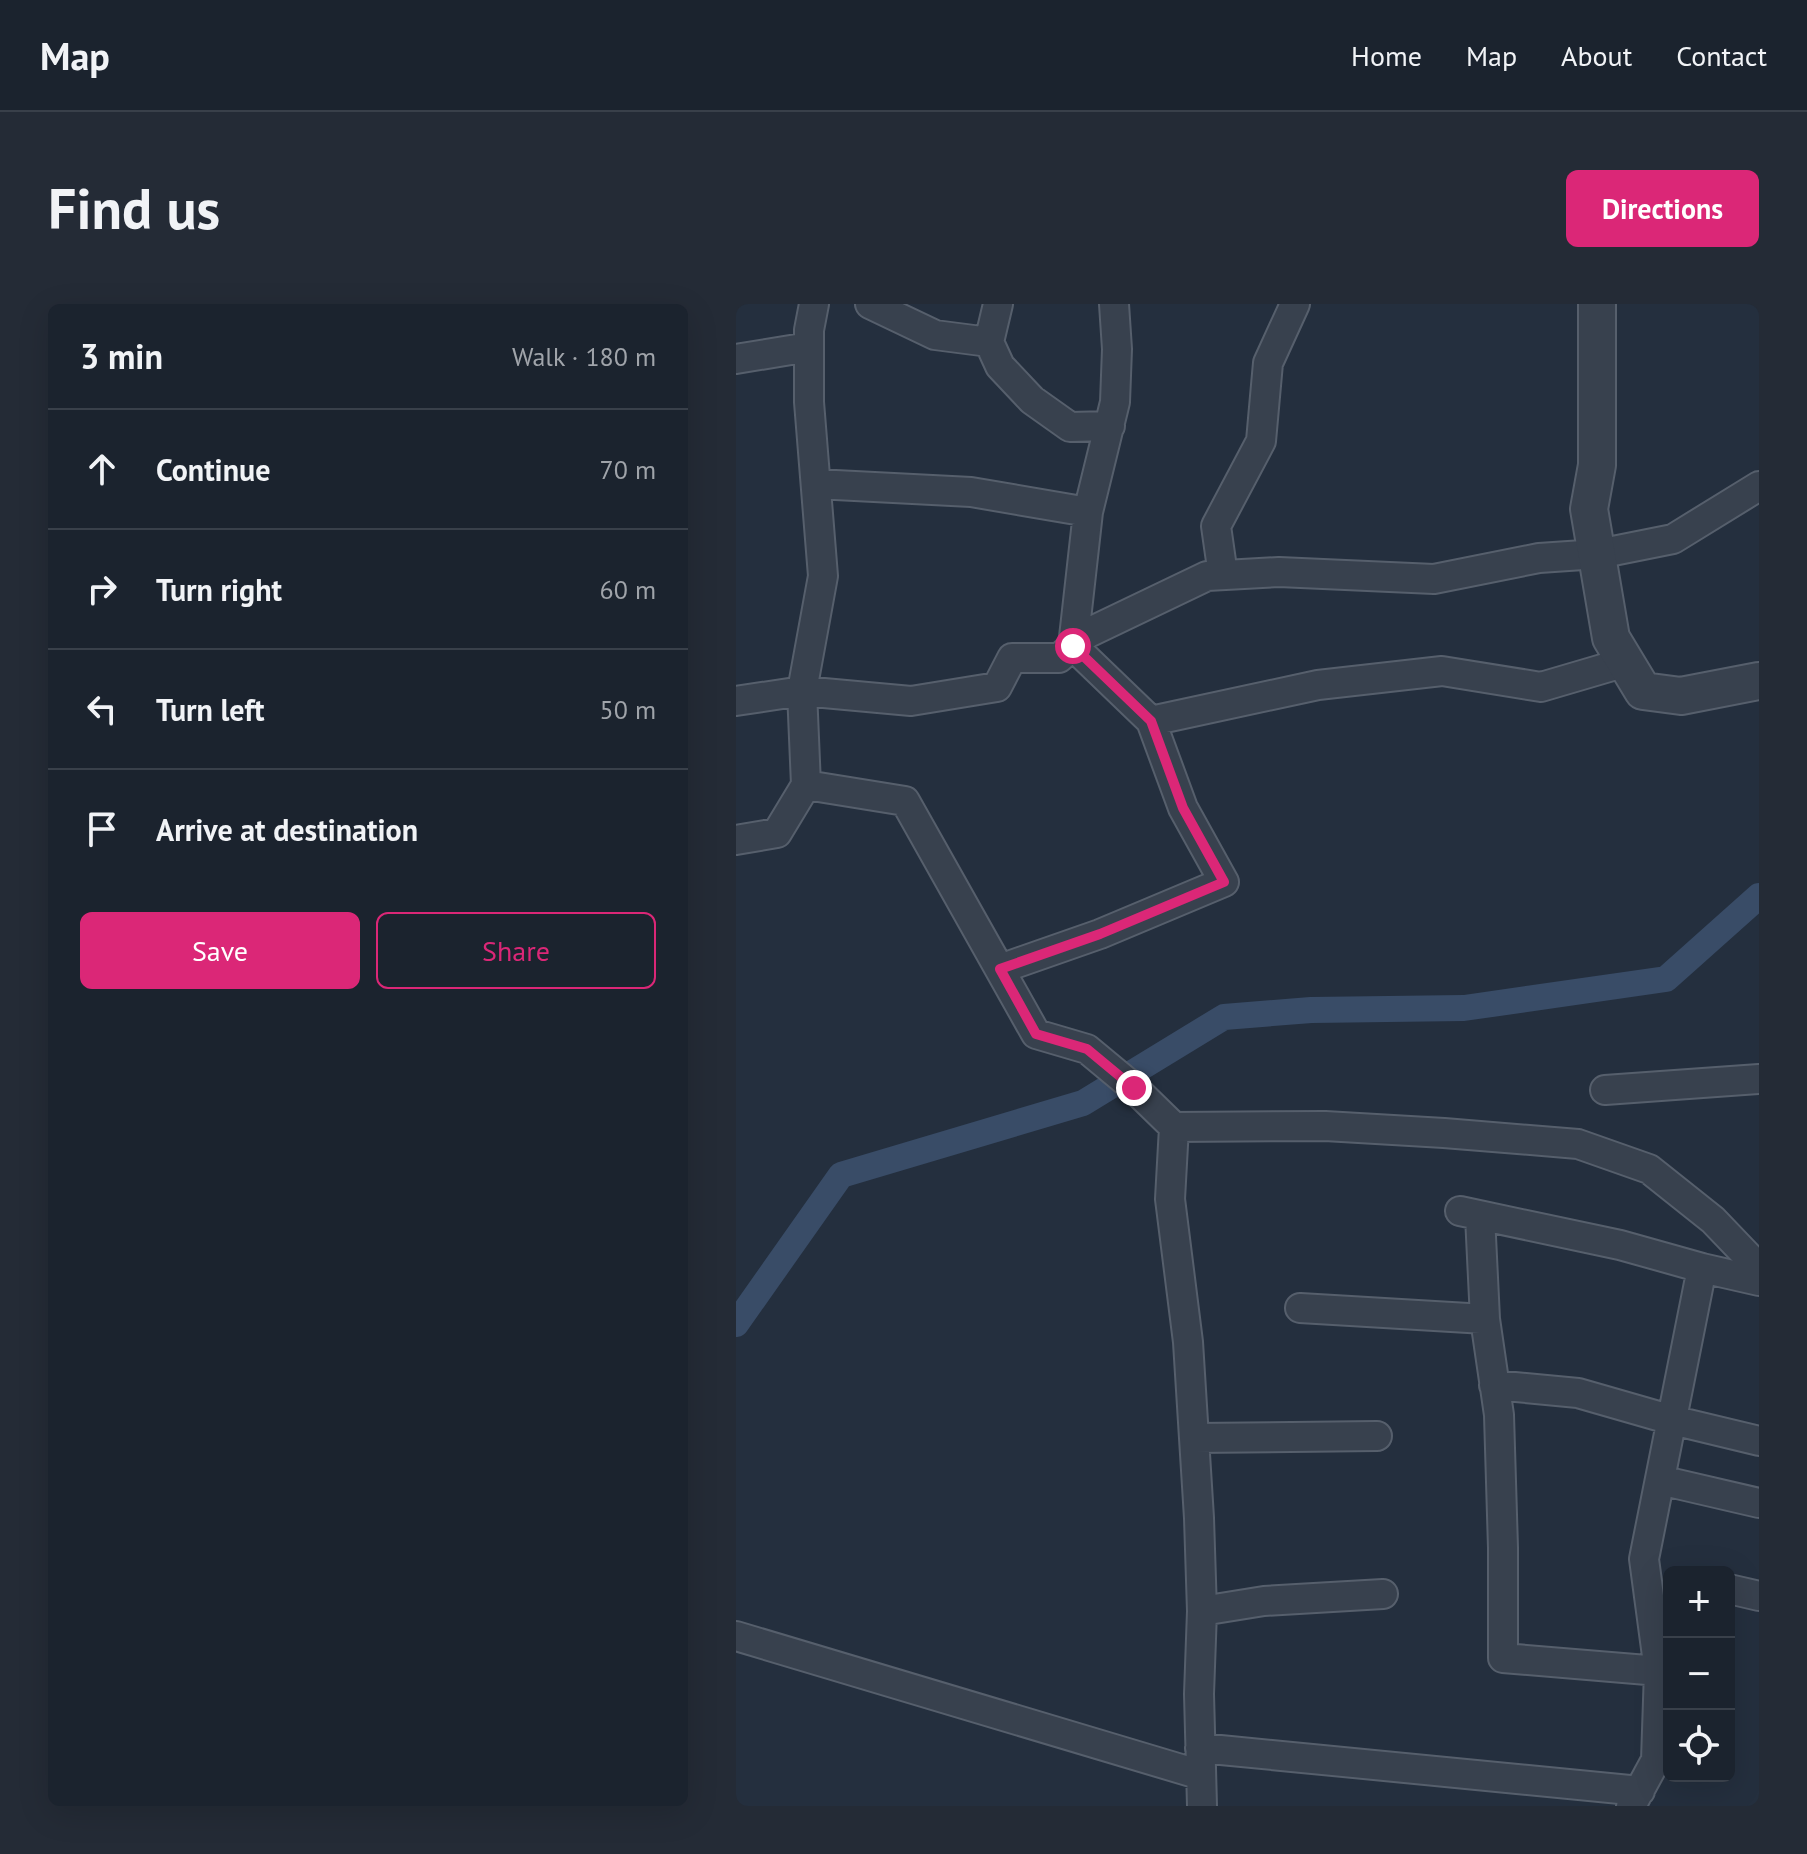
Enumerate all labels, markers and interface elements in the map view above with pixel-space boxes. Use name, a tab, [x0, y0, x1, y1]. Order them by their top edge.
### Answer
text: Map	[40, 31, 110, 80]
text: Home	[1351, 37, 1422, 74]
text: Map	[1466, 37, 1517, 74]
text: About	[1561, 37, 1632, 74]
text: Contact	[1676, 37, 1767, 74]
button: Directions	[1566, 170, 1759, 247]
text: Find us	[48, 172, 220, 244]
text: 3 min	[80, 334, 163, 378]
text: Walk · 180 m	[512, 340, 656, 373]
icon: ahead	[80, 447, 124, 491]
text: Continue	[156, 450, 270, 489]
text: 70 m	[600, 453, 656, 486]
icon: right	[80, 567, 124, 611]
text: Turn right	[156, 570, 282, 609]
text: 60 m	[600, 573, 656, 606]
route start	[1055, 628, 1091, 664]
icon: left	[80, 687, 124, 731]
text: Turn left	[156, 690, 264, 729]
text: 50 m	[600, 693, 656, 726]
icon: arrive	[80, 807, 124, 851]
text: Arrive at destination	[156, 810, 418, 849]
button: Save	[80, 912, 360, 989]
button: Share	[376, 912, 656, 989]
route end	[1116, 1070, 1152, 1106]
map controls	[1663, 1566, 1735, 1782]
button: +	[1663, 1566, 1735, 1638]
button: −	[1663, 1638, 1735, 1710]
button: locate	[1663, 1710, 1735, 1782]

